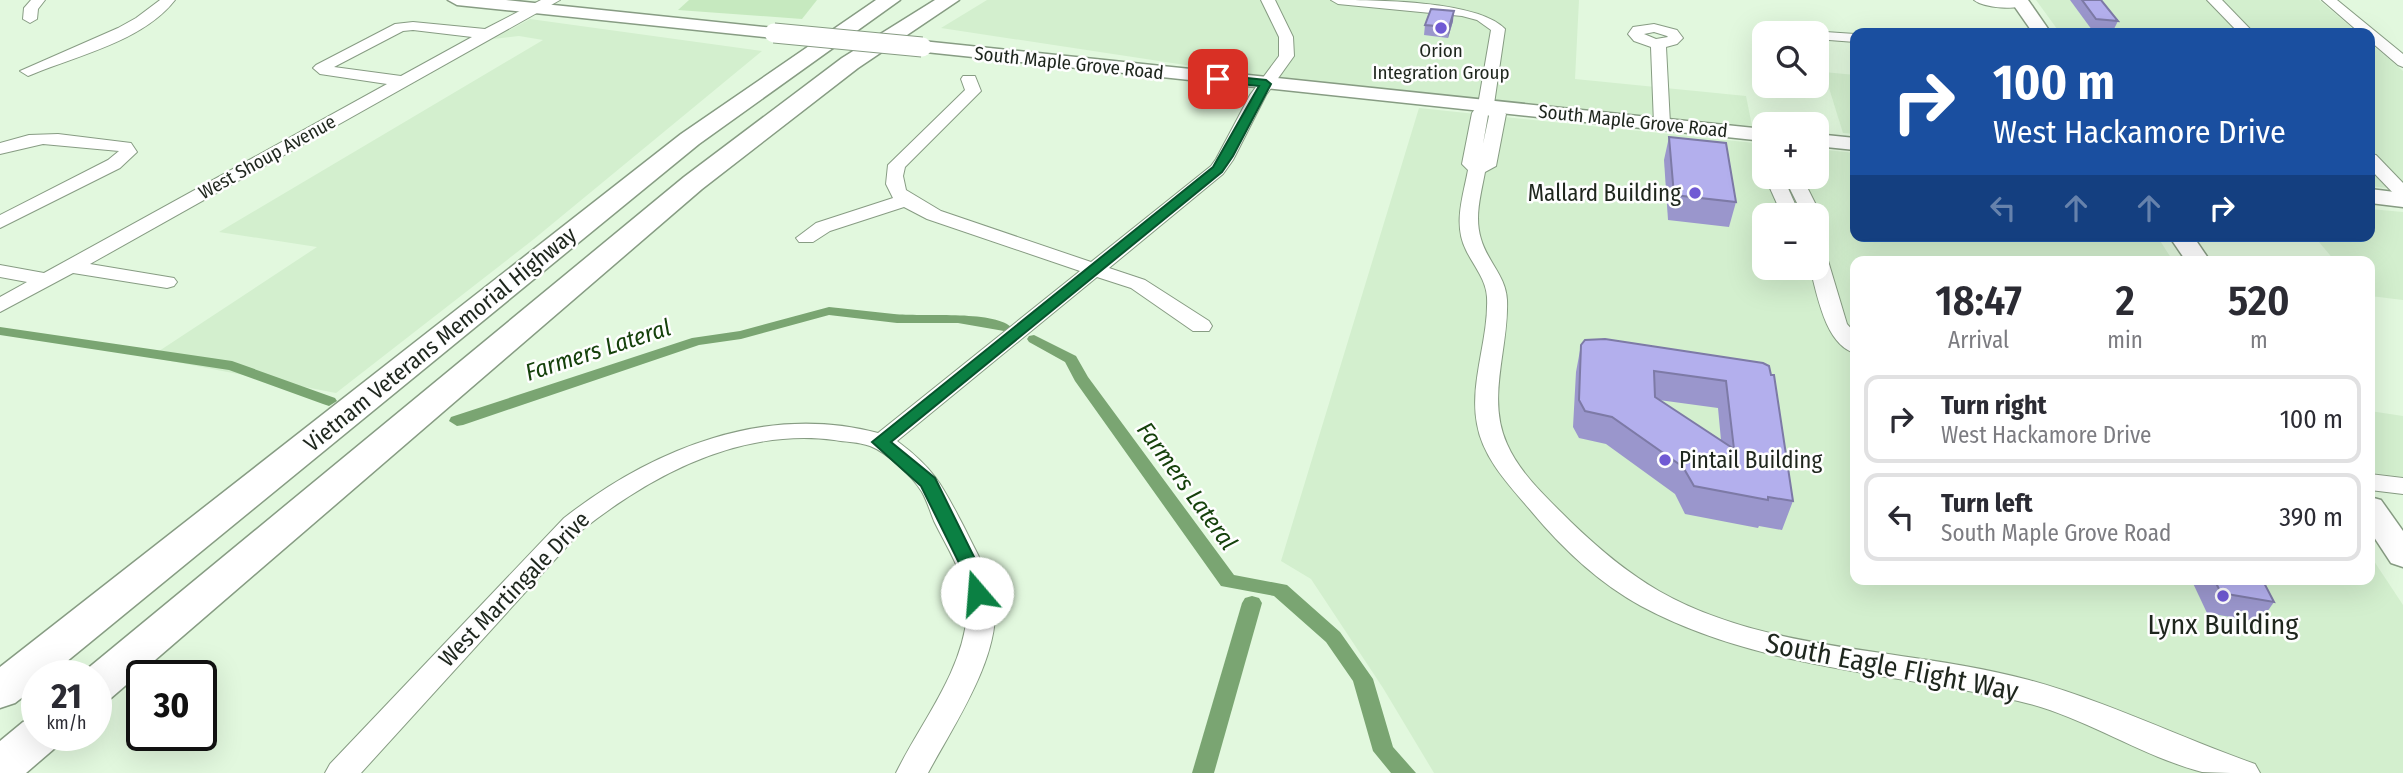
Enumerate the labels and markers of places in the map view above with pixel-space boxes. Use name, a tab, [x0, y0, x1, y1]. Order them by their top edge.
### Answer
marker: Orion Integration Group	[1433, 20, 1449, 36]
place label: Orion Integration Group	[1372, 39, 1510, 84]
pin	[1188, 49, 1248, 109]
place label: Mallard Building	[1528, 179, 1681, 207]
marker: Mallard Building	[1687, 185, 1703, 201]
place label: Pintail Building	[1679, 446, 1822, 474]
marker: Pintail Building	[1657, 452, 1673, 468]
marker: Lynx Building	[2215, 588, 2231, 604]
place label: Lynx Building	[2148, 608, 2299, 641]

